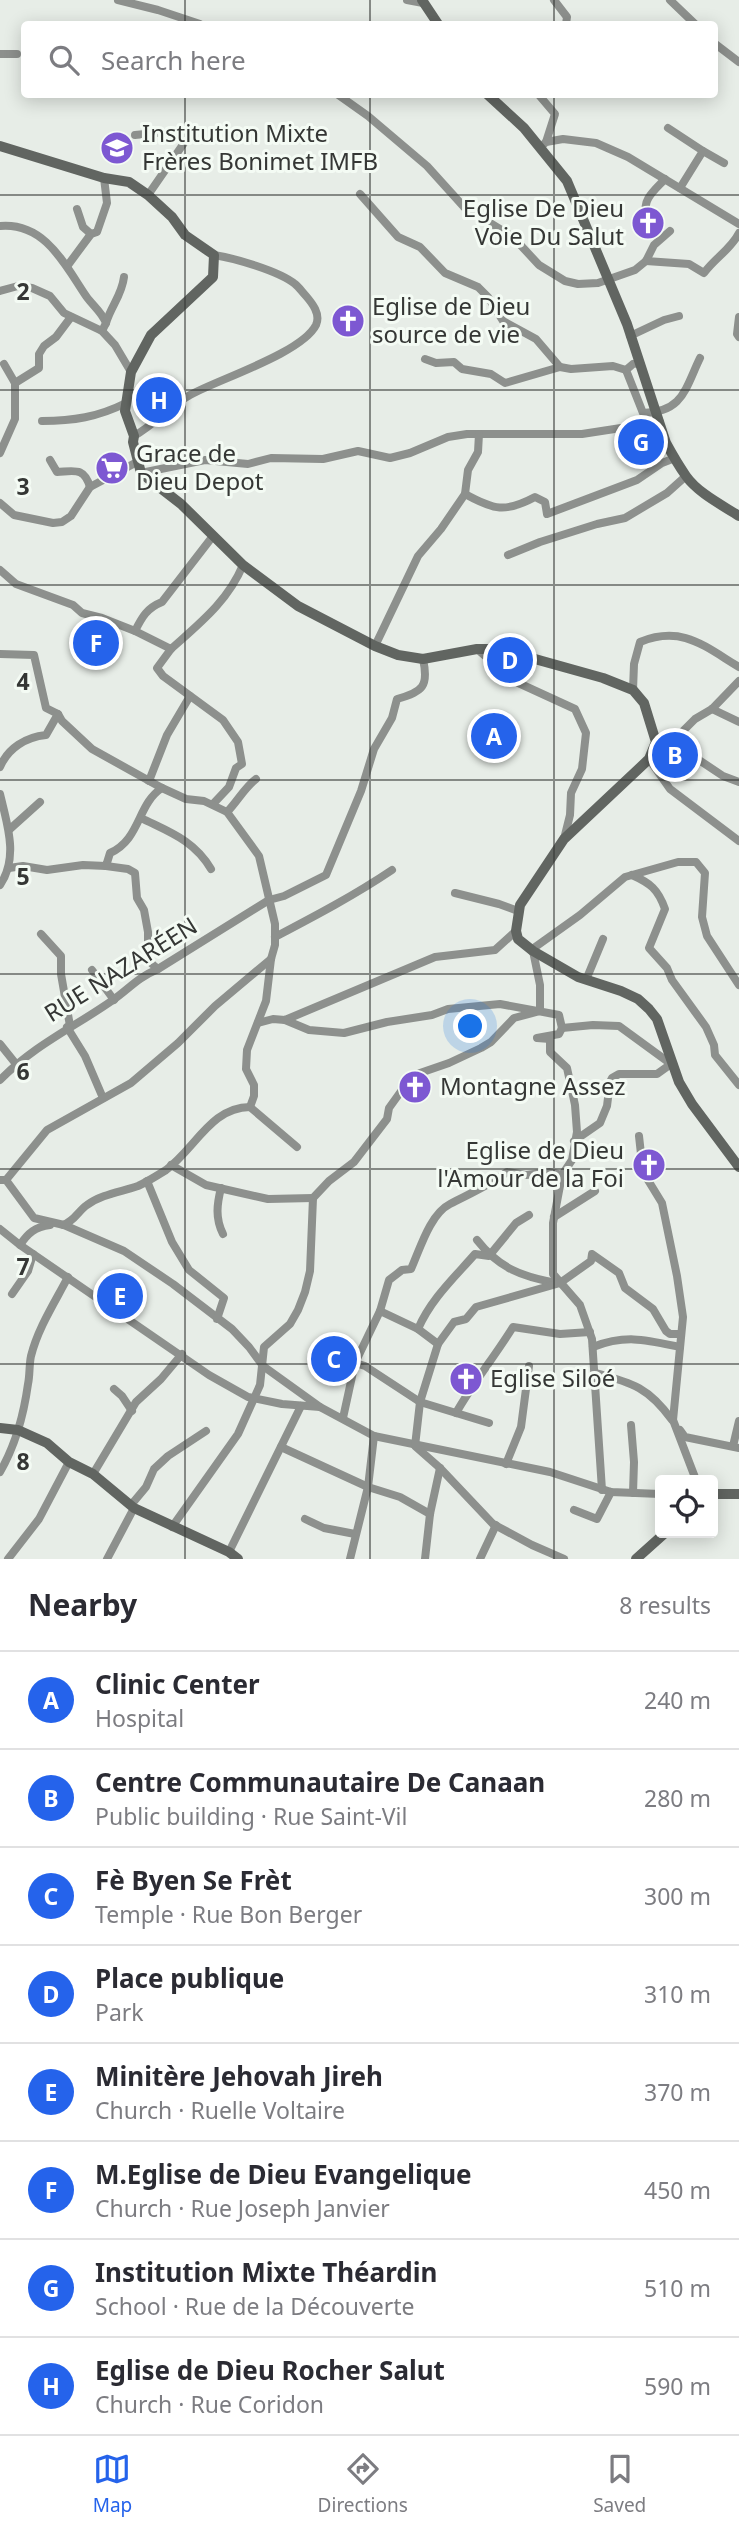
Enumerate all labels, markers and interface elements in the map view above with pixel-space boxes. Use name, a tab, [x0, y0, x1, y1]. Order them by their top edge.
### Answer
search box	[21, 21, 718, 98]
icon: search	[45, 41, 83, 79]
text: Search here	[101, 42, 246, 78]
place label: Institution Mixte Frères Bonimet IMFB	[142, 116, 378, 177]
school or university icon: Institution Mixte Frères Bonimet IMFB	[98, 129, 136, 167]
place label: Eglise De Dieu Voie Du Salut	[463, 191, 624, 252]
church icon: Eglise De Dieu Voie Du Salut	[629, 204, 667, 242]
text: 2	[16, 275, 30, 307]
place label: Eglise de Dieu source de vie	[372, 289, 530, 350]
church icon: Eglise de Dieu source de vie	[329, 302, 367, 340]
pin: H	[136, 374, 182, 426]
pin: G	[618, 416, 664, 468]
place label: Grace de Dieu Depot	[136, 436, 264, 497]
supermarket icon: Grace de Dieu Depot	[93, 449, 131, 487]
text: 3	[16, 470, 30, 502]
pin: F	[73, 617, 119, 669]
pin: D	[487, 634, 533, 686]
text: 4	[16, 665, 30, 697]
pin: A	[471, 710, 517, 762]
pin: B	[652, 729, 698, 781]
text: 5	[16, 860, 30, 892]
street label: RUE NAZARÉEN	[37, 908, 203, 1029]
your location	[453, 1009, 487, 1043]
text: 6	[16, 1055, 30, 1087]
church icon: Montagne Assez	[396, 1068, 434, 1106]
place label: Montagne Assez	[440, 1069, 626, 1102]
place label: Eglise de Dieu l'Amour de la Foi	[437, 1133, 624, 1194]
church icon: Eglise de Dieu l'Amour de la Foi	[630, 1146, 668, 1184]
text: 7	[16, 1250, 30, 1282]
pin: E	[97, 1270, 143, 1322]
pin: C	[311, 1333, 357, 1385]
church icon: Eglise Siloé	[447, 1360, 485, 1398]
place label: Eglise Siloé	[490, 1361, 615, 1394]
text: 8	[16, 1445, 30, 1477]
map controls	[655, 1475, 718, 1538]
button: locate	[655, 1475, 718, 1538]
text: Nearby	[28, 1584, 137, 1625]
text: 8 results	[619, 1589, 711, 1621]
text: Clinic Center	[95, 1666, 260, 1702]
text: A	[43, 1684, 59, 1716]
text: 240 m	[644, 1684, 711, 1716]
text: Hospital	[95, 1702, 184, 1734]
text: Centre Communautaire De Canaan	[95, 1764, 545, 1800]
text: B	[43, 1782, 59, 1814]
text: 280 m	[644, 1782, 711, 1814]
text: Public building · Rue Saint-Vil	[95, 1800, 407, 1832]
text: Fè Byen Se Frèt	[95, 1862, 292, 1898]
text: C	[44, 1880, 58, 1912]
text: 300 m	[644, 1880, 711, 1912]
text: Temple · Rue Bon Berger	[95, 1898, 362, 1930]
text: Place publique	[95, 1960, 284, 1996]
text: D	[43, 1978, 59, 2010]
text: 310 m	[644, 1978, 711, 2010]
text: Park	[95, 1996, 144, 2028]
text: Minitère Jehovah Jireh	[95, 2058, 383, 2094]
text: E	[45, 2076, 57, 2108]
text: 370 m	[644, 2076, 711, 2108]
text: Church · Ruelle Voltaire	[95, 2094, 345, 2126]
text: M.Eglise de Dieu Evangelique	[95, 2156, 472, 2192]
text: F	[45, 2174, 57, 2206]
text: 450 m	[644, 2174, 711, 2206]
text: Church · Rue Joseph Janvier	[95, 2192, 390, 2224]
text: Institution Mixte Théardin	[95, 2254, 437, 2290]
text: G	[43, 2272, 59, 2304]
text: 510 m	[644, 2272, 711, 2304]
text: School · Rue de la Découverte	[95, 2290, 415, 2322]
text: Eglise de Dieu Rocher Salut	[95, 2352, 445, 2388]
text: H	[42, 2370, 60, 2402]
text: 590 m	[644, 2370, 711, 2402]
text: Church · Rue Coridon	[95, 2388, 324, 2420]
tab: Map	[93, 2450, 132, 2518]
tab: Directions	[318, 2450, 408, 2518]
tab: Saved	[593, 2450, 646, 2518]

